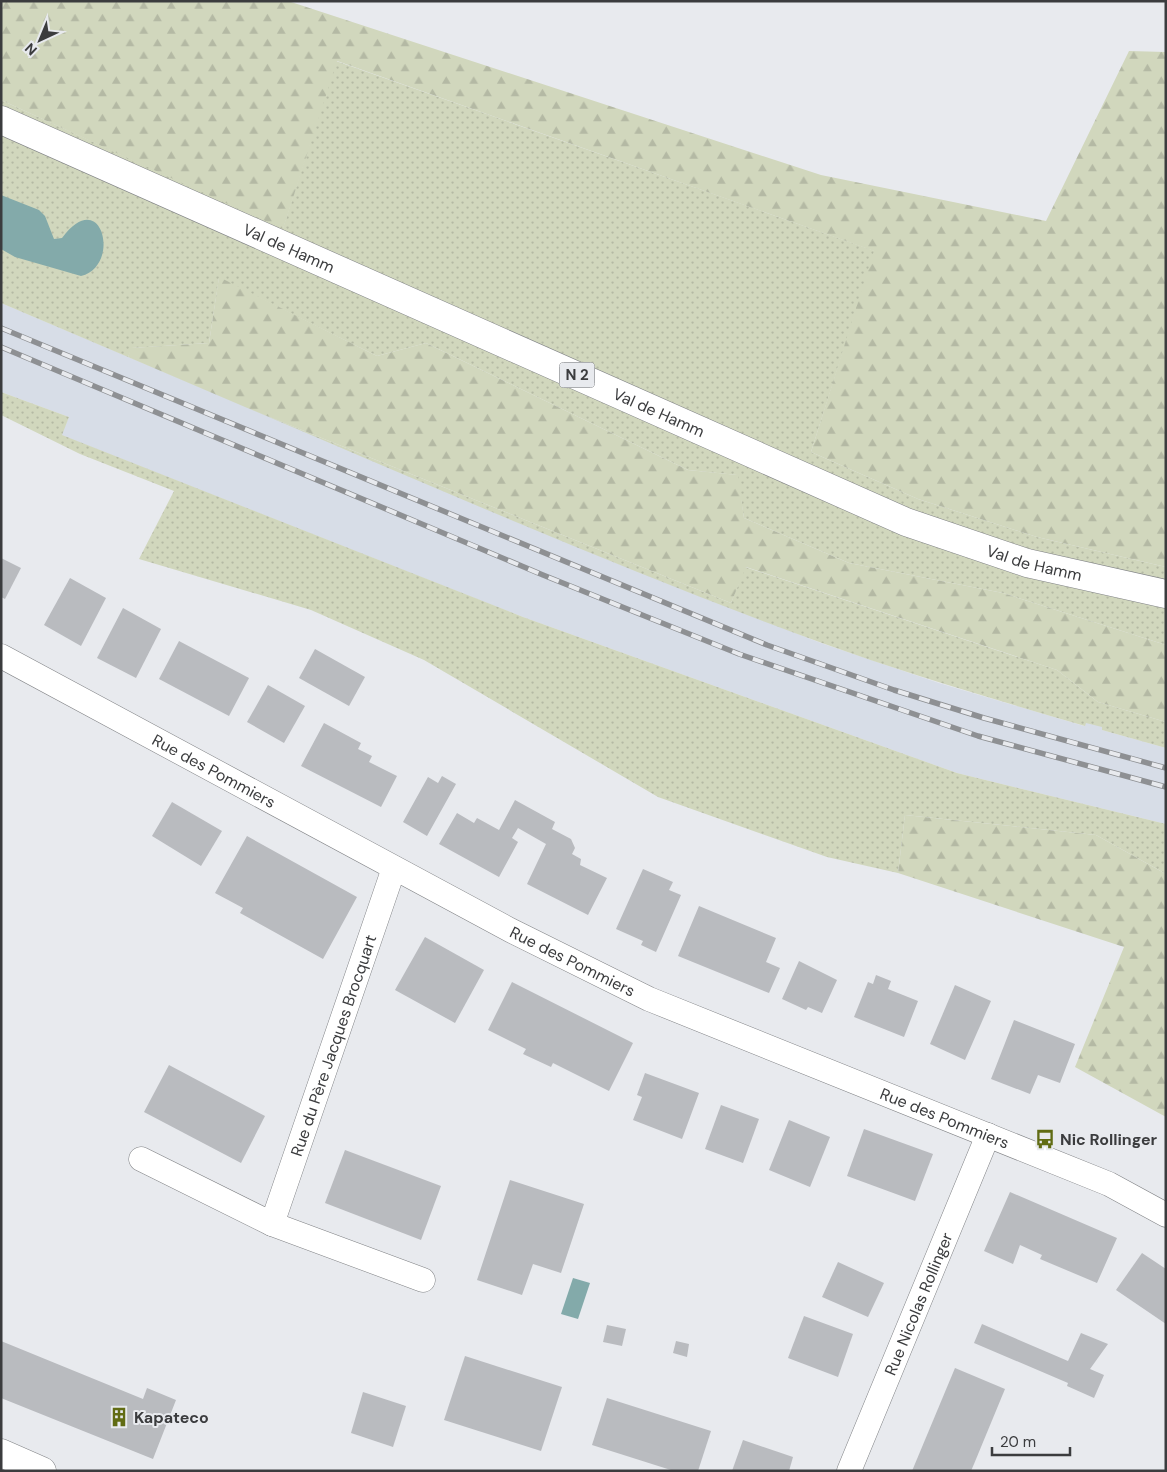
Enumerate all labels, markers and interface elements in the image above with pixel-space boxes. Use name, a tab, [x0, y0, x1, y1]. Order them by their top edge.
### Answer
north arrow	[15, 15, 65, 65]
text: N	[21, 39, 41, 59]
street label: Val de Hamm	[240, 219, 338, 278]
road number: N 2	[560, 362, 594, 388]
street label: Val de Hamm	[610, 383, 708, 442]
street label: Val de Hamm	[984, 540, 1084, 586]
street label: Rue des Pommiers	[148, 729, 279, 813]
street label: Rue des Pommiers	[506, 922, 639, 1001]
street label: Rue du Père Jacques Brocquart	[286, 932, 381, 1159]
street label: Rue des Pommiers	[877, 1083, 1012, 1154]
bus stop icon: Nic Rollinger	[1034, 1128, 1056, 1150]
place label: Nic Rollinger	[1060, 1129, 1158, 1150]
street label: Rue Nicolas Rollinger	[880, 1229, 958, 1378]
building icon: Kapateco	[108, 1406, 130, 1428]
place label: Kapateco	[134, 1407, 209, 1428]
scale bar	[992, 1424, 1070, 1456]
text: 20 m	[1000, 1432, 1036, 1452]

